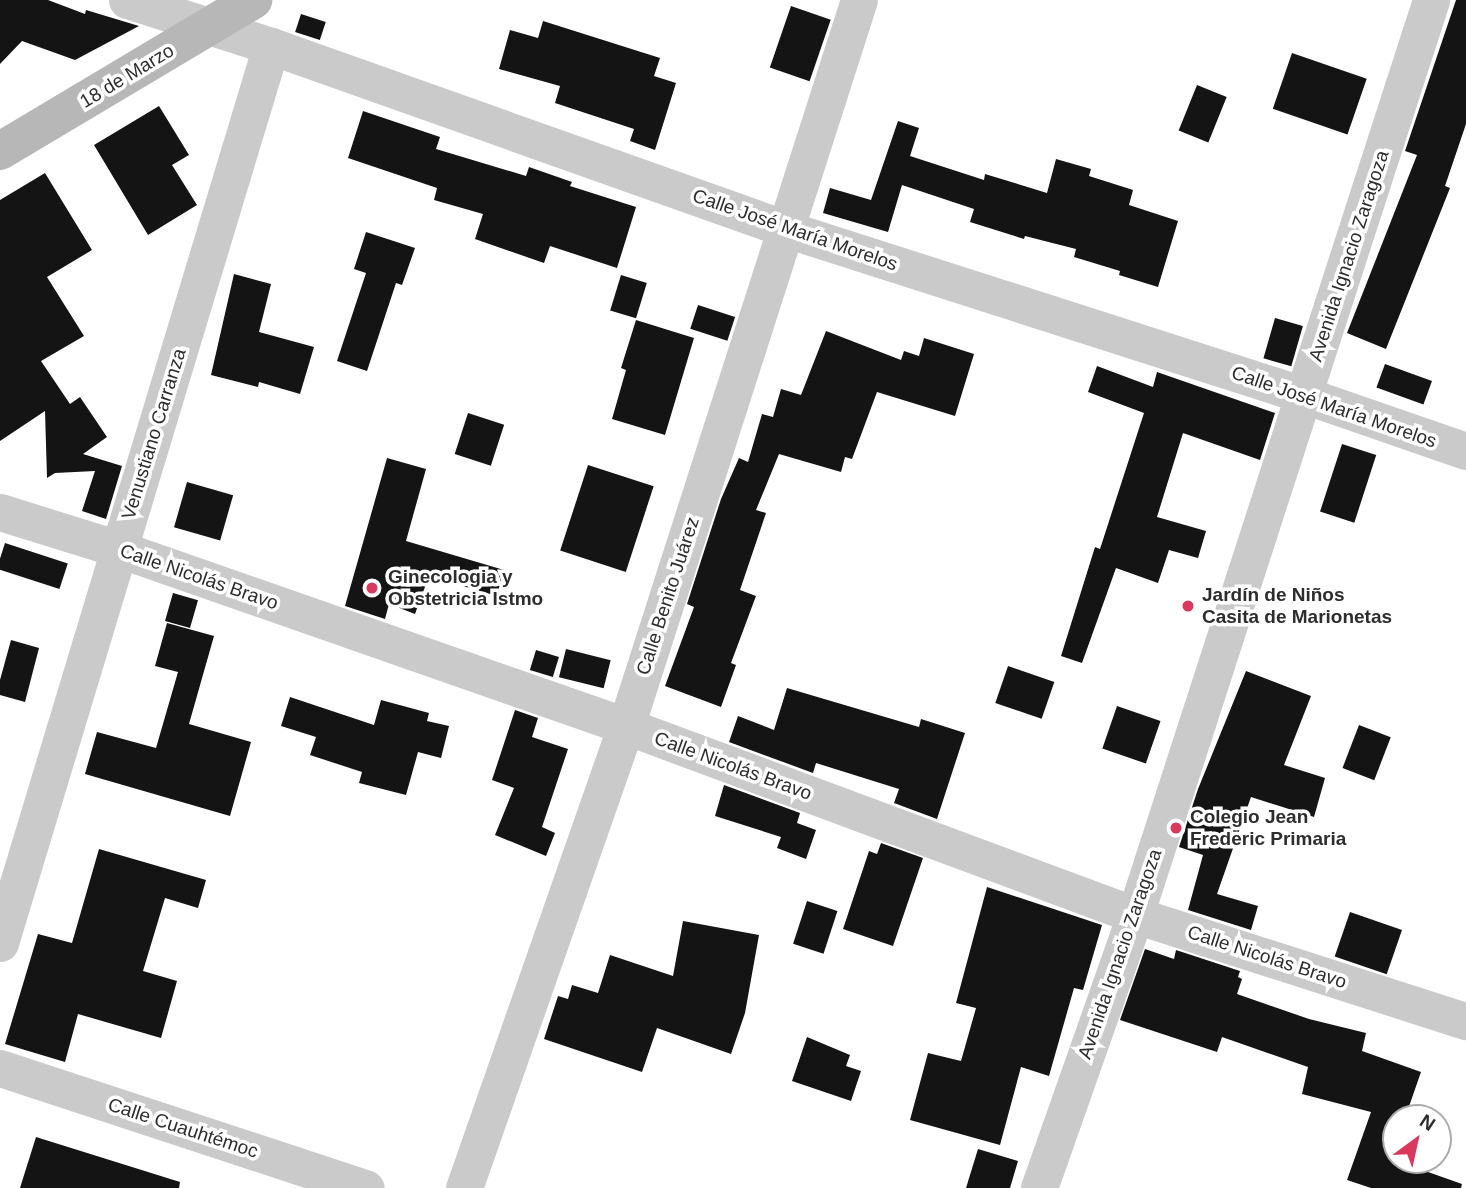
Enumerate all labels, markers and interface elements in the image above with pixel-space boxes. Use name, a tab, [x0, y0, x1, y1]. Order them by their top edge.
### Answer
street label: 18 de Marzo	[76, 39, 178, 113]
street label: Avenida Ignacio Zaragoza	[1304, 148, 1394, 364]
street label: Calle José María Morelos	[689, 184, 901, 276]
street label: Venustiano Carranza	[117, 346, 191, 522]
street label: Calle José María Morelos	[1228, 361, 1440, 453]
street label: Calle Benito Juárez	[632, 514, 704, 678]
street label: Calle Nicolás Bravo	[117, 539, 281, 615]
place label: Ginecologia y Obstetricia Istmo	[388, 566, 543, 610]
marker: Ginecologia y Obstetricia Istmo	[362, 578, 382, 598]
place label: Jardín de Niños Casita de Marionetas	[1202, 584, 1392, 628]
marker: Jardín de Niños Casita de Marionetas	[1180, 598, 1196, 614]
street label: Calle Nicolás Bravo	[651, 727, 815, 805]
place label: Colegio Jean Frederic Primaria	[1190, 806, 1346, 850]
marker: Colegio Jean Frederic Primaria	[1168, 820, 1184, 836]
street label: Avenida Ignacio Zaragoza	[1073, 846, 1167, 1062]
street label: Calle Nicolás Bravo	[1185, 921, 1349, 993]
street label: Calle Cuauhtémoc	[105, 1093, 261, 1163]
north arrow	[1382, 1104, 1452, 1174]
text: N	[1416, 1110, 1439, 1135]

